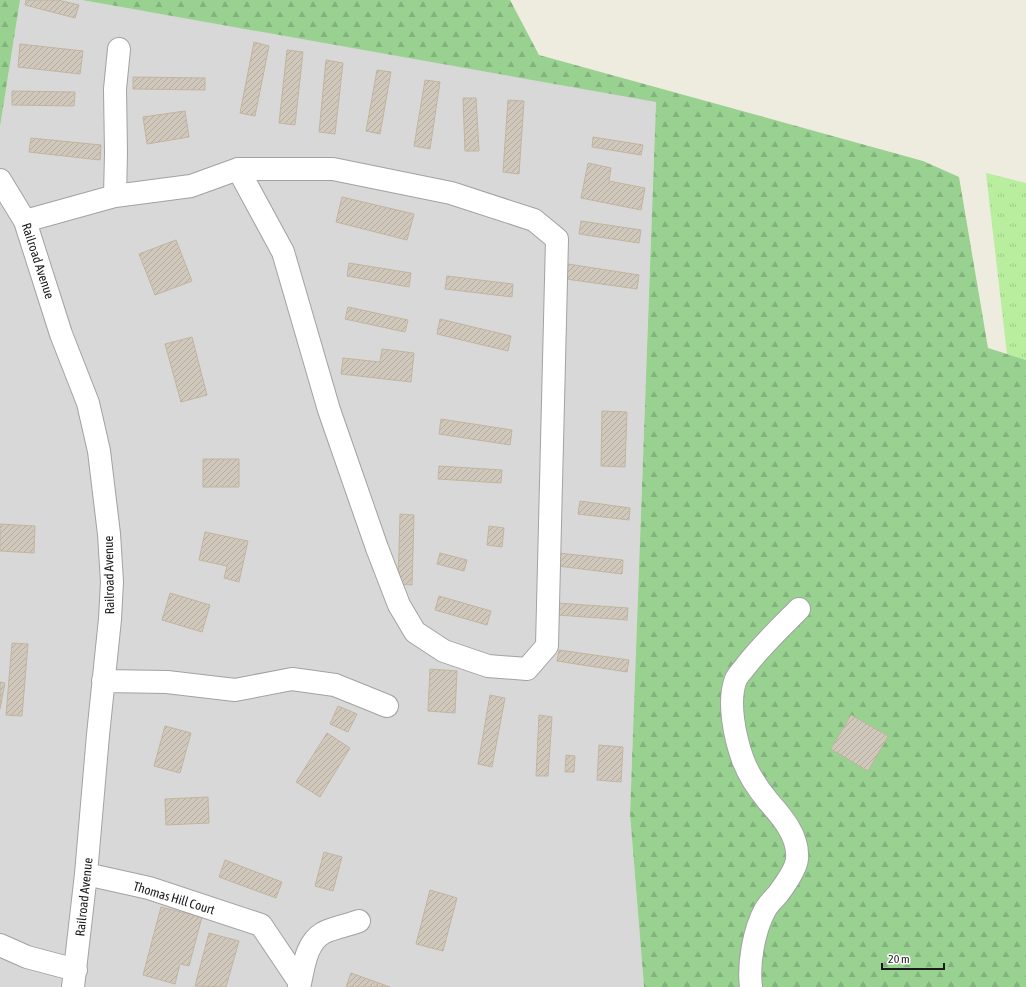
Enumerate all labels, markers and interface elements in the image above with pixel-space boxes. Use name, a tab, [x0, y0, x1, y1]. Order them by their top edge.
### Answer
street label: Railroad Avenue	[19, 221, 57, 301]
street label: Railroad Avenue	[101, 535, 117, 615]
street label: Railroad Avenue	[72, 857, 96, 937]
street label: Thomas Hill Court	[131, 878, 217, 918]
scale bar	[882, 945, 944, 971]
text: 20 m	[888, 952, 910, 966]

